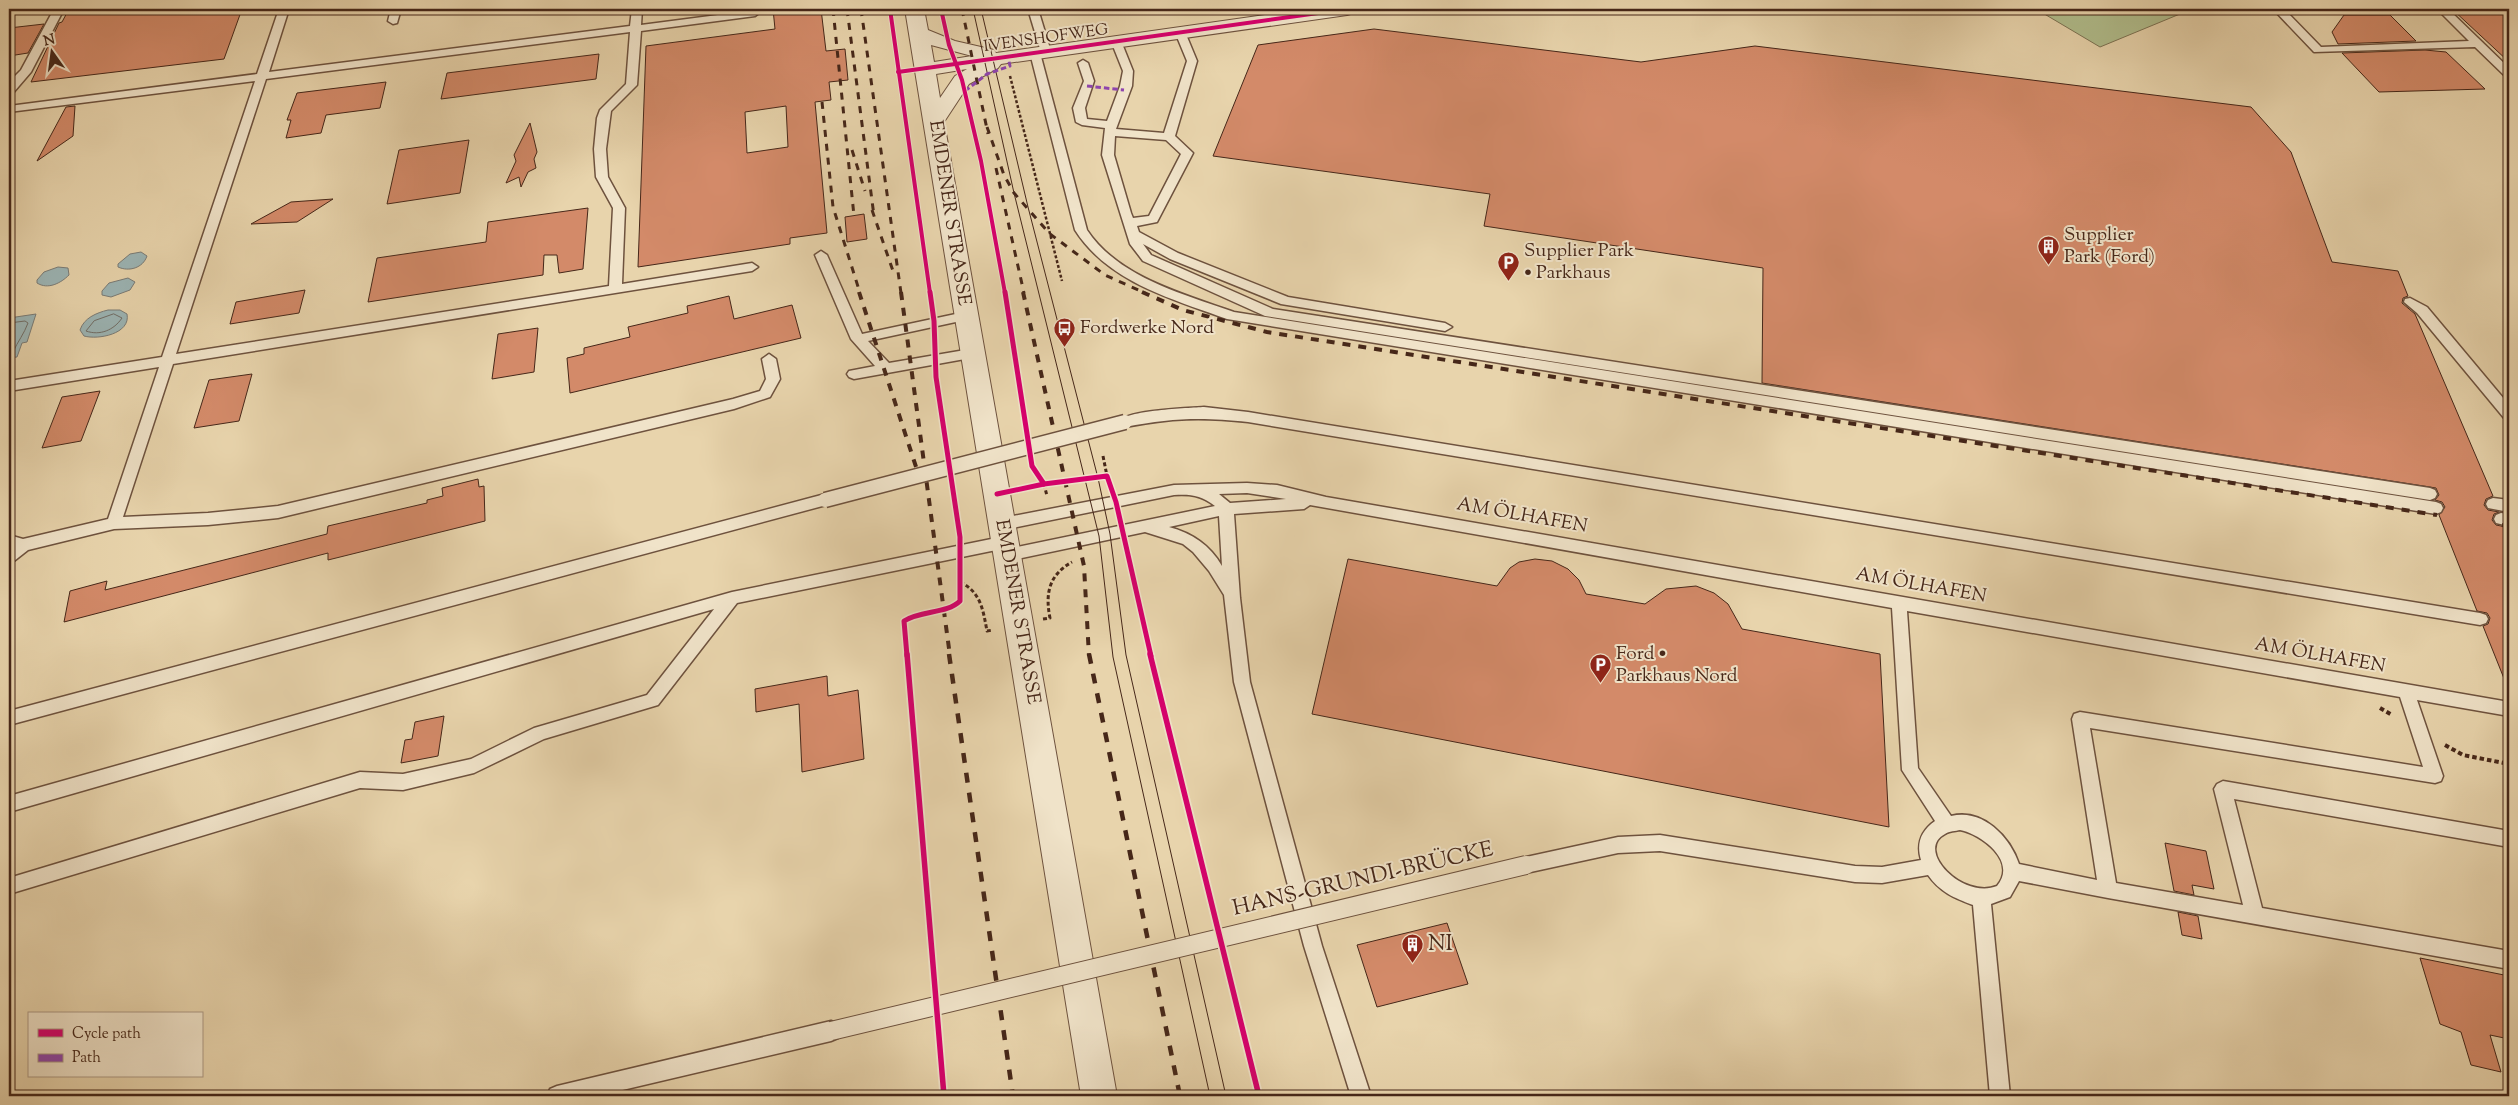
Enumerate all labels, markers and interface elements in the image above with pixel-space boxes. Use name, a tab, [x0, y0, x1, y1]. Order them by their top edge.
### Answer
street label: IVENSHOFWEG	[982, 19, 1110, 59]
north arrow	[28, 28, 78, 78]
text: N	[41, 30, 57, 52]
street label: EMDENER STRASSE	[921, 118, 977, 308]
place label: Supplier Park (Ford)	[2064, 222, 2155, 271]
building icon: Supplier Park (Ford)	[2036, 234, 2060, 265]
place label: Supplier Park • Parkhaus	[1524, 238, 1635, 287]
parking icon: Supplier Park • Parkhaus	[1496, 250, 1520, 281]
place label: Fordwerke Nord	[1080, 315, 1214, 342]
bus stop icon: Fordwerke Nord	[1052, 316, 1076, 347]
street label: AM ÖLHAFEN	[1455, 491, 1589, 541]
street label: EMDENER STRASSE	[987, 517, 1047, 707]
street label: AM ÖLHAFEN	[1854, 561, 1988, 611]
street label: AM ÖLHAFEN	[2253, 631, 2387, 681]
place label: Ford • Parkhaus Nord	[1616, 641, 1738, 690]
parking icon: Ford • Parkhaus Nord	[1588, 653, 1612, 684]
street label: HANS-GRUNDI-BRÜCKE	[1229, 833, 1497, 926]
place label: NI	[1428, 929, 1453, 961]
building icon: NI	[1400, 933, 1424, 964]
legend	[28, 1012, 202, 1078]
text: Cycle path	[72, 1024, 141, 1045]
text: Path	[72, 1048, 101, 1069]

